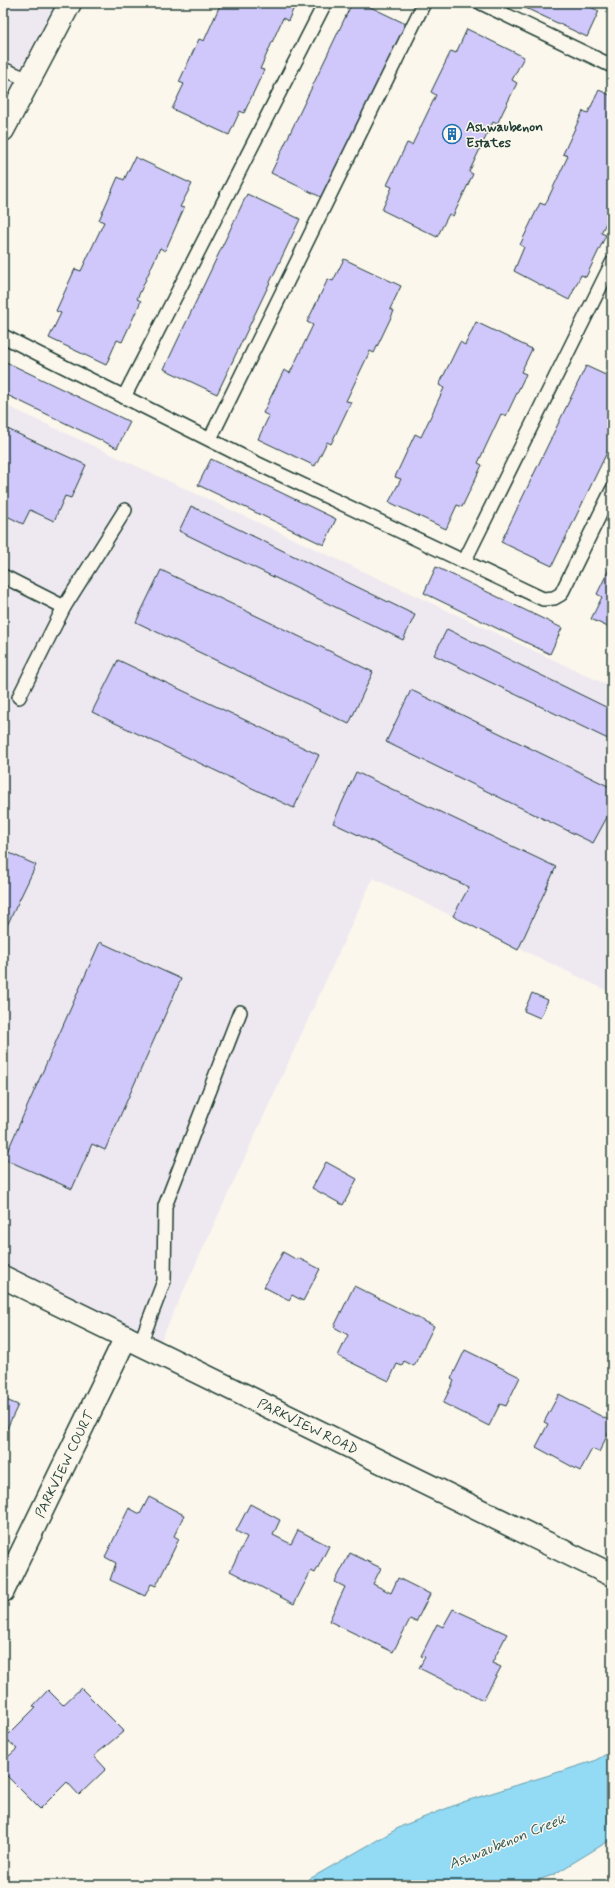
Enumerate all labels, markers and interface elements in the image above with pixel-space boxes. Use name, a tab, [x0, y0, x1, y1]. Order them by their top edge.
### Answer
place label: Ashwaubenon Estates	[466, 118, 543, 152]
building icon: Ashwaubenon Estates	[441, 123, 463, 145]
street label: PARKVIEW ROAD	[254, 1395, 361, 1459]
street label: PARKVIEW COURT	[31, 1408, 99, 1521]
water label: Ashwaubenon Creek	[446, 1809, 569, 1875]

